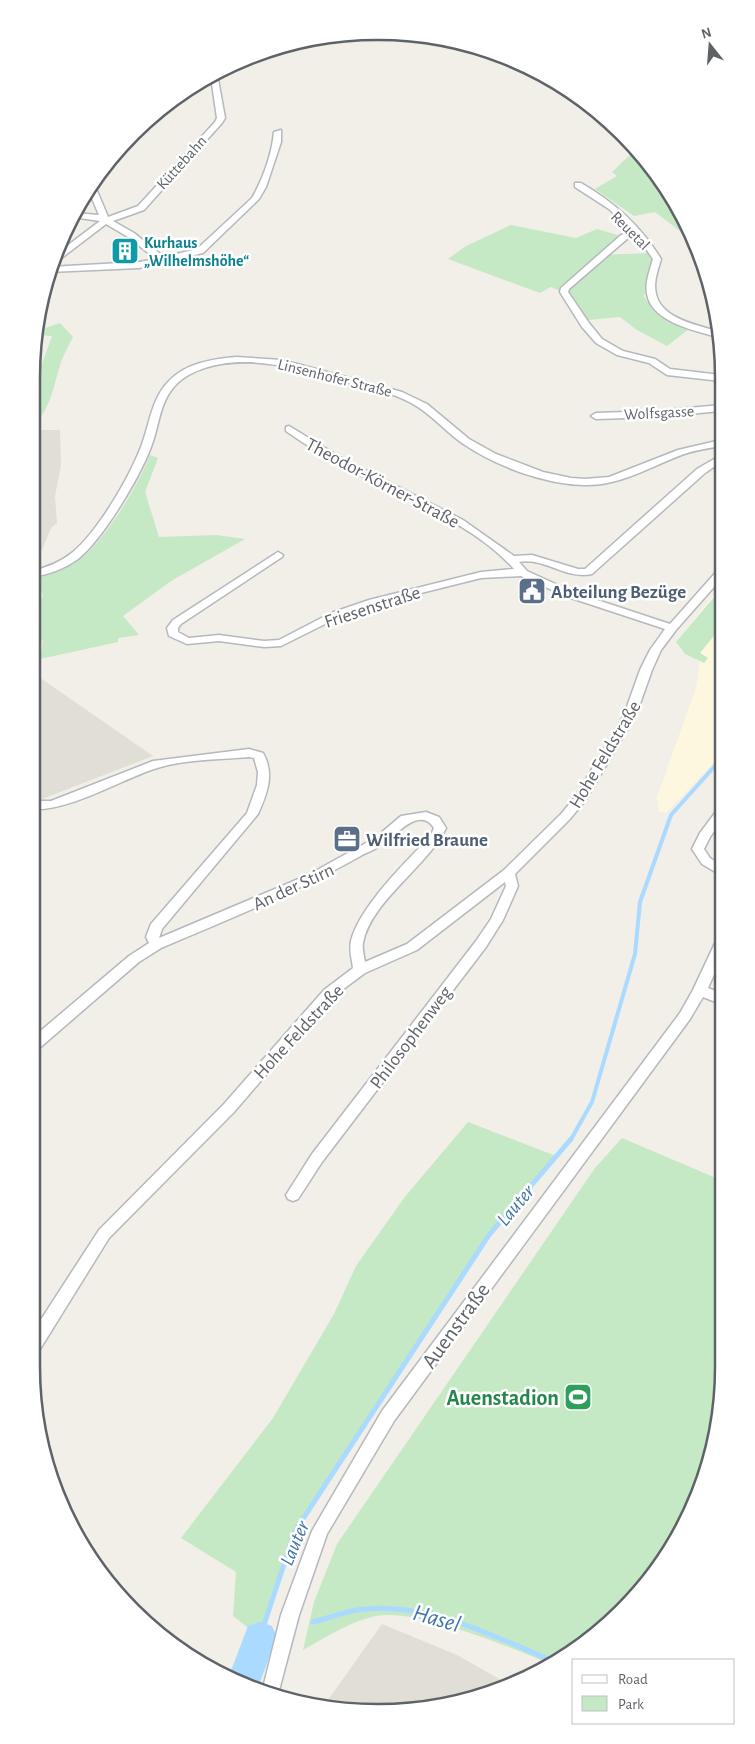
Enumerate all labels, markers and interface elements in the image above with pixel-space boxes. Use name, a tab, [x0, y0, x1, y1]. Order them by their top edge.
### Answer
north arrow	[685, 20, 735, 70]
text: N	[700, 25, 713, 42]
street label: Küttebahn	[154, 133, 210, 193]
street label: Reuetal	[608, 208, 653, 253]
place label: Kurhaus „Wilhelmshöhe“	[144, 235, 249, 269]
building icon: Kurhaus „Wilhelmshöhe“	[110, 236, 140, 266]
street label: Linsenhofer Straße	[276, 356, 394, 400]
street label: Wolfsgasse	[624, 403, 695, 423]
street label: Theodor-Körner-Straße	[302, 435, 462, 532]
public building icon: Abteilung Bezüge	[517, 576, 547, 606]
street label: Friesenstraße	[322, 583, 423, 632]
place label: Abteilung Bezüge	[551, 583, 686, 602]
street label: Hohe Feldstraße	[566, 698, 645, 812]
office icon: Wilfried Braune	[332, 824, 362, 854]
place label: Wilfried Braune	[366, 831, 488, 850]
street label: An der Stirn	[250, 860, 337, 914]
street label: Hohe Feldstraße	[251, 981, 348, 1083]
street label: Philosophenweg	[367, 983, 456, 1093]
water label: Lauter	[493, 1181, 539, 1230]
street label: Auenstraße	[418, 1279, 494, 1372]
sports icon: Auenstadion	[563, 1382, 593, 1412]
place label: Auenstadion	[447, 1387, 559, 1409]
water label: Lauter	[277, 1518, 313, 1569]
water label: Hasel	[410, 1601, 463, 1637]
legend	[572, 1659, 735, 1724]
text: Road	[618, 1672, 648, 1687]
text: Park	[618, 1697, 644, 1712]

